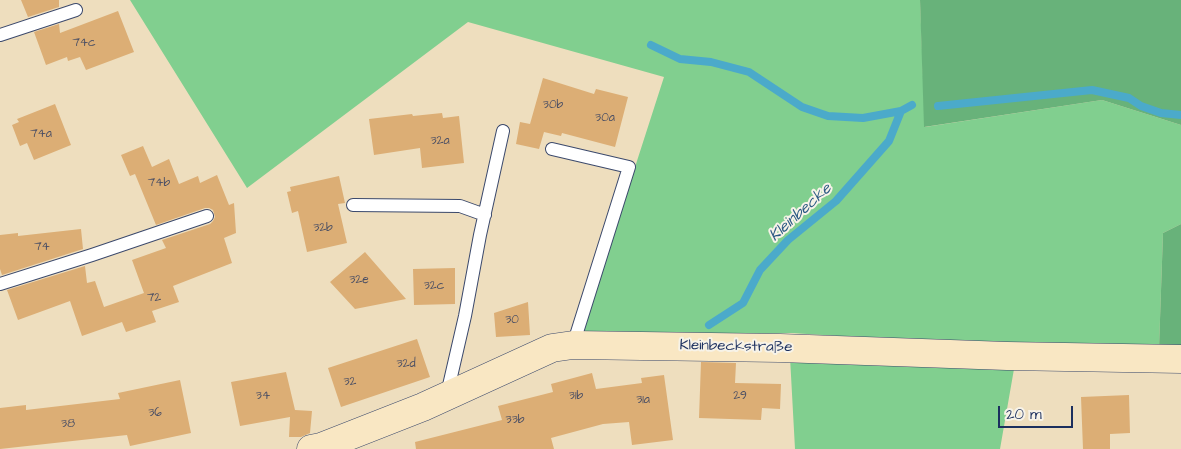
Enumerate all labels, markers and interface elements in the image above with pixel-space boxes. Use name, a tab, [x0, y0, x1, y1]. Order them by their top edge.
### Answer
house number: 74c	[72, 36, 96, 50]
house number: 30b	[543, 98, 563, 112]
house number: 30a	[595, 111, 615, 125]
house number: 74a	[30, 127, 52, 141]
house number: 32a	[430, 134, 450, 148]
house number: 74b	[148, 176, 170, 190]
water label: Kleinbecke	[766, 180, 836, 246]
house number: 32b	[313, 221, 333, 235]
house number: 74	[34, 240, 50, 254]
house number: 32e	[349, 273, 369, 287]
house number: 32c	[424, 279, 444, 293]
house number: 72	[147, 291, 161, 305]
house number: 30	[505, 313, 519, 327]
street label: Kleinbeckstraße	[679, 337, 793, 357]
house number: 32d	[396, 357, 416, 371]
house number: 32	[344, 375, 356, 389]
house number: 34	[256, 389, 270, 403]
house number: 31b	[569, 389, 583, 403]
house number: 29	[733, 389, 747, 403]
house number: 31a	[636, 393, 650, 407]
scale bar	[1001, 396, 1076, 428]
text: 20 m	[1006, 404, 1042, 425]
house number: 36	[148, 406, 162, 420]
house number: 33b	[506, 413, 524, 427]
house number: 38	[61, 417, 75, 431]

